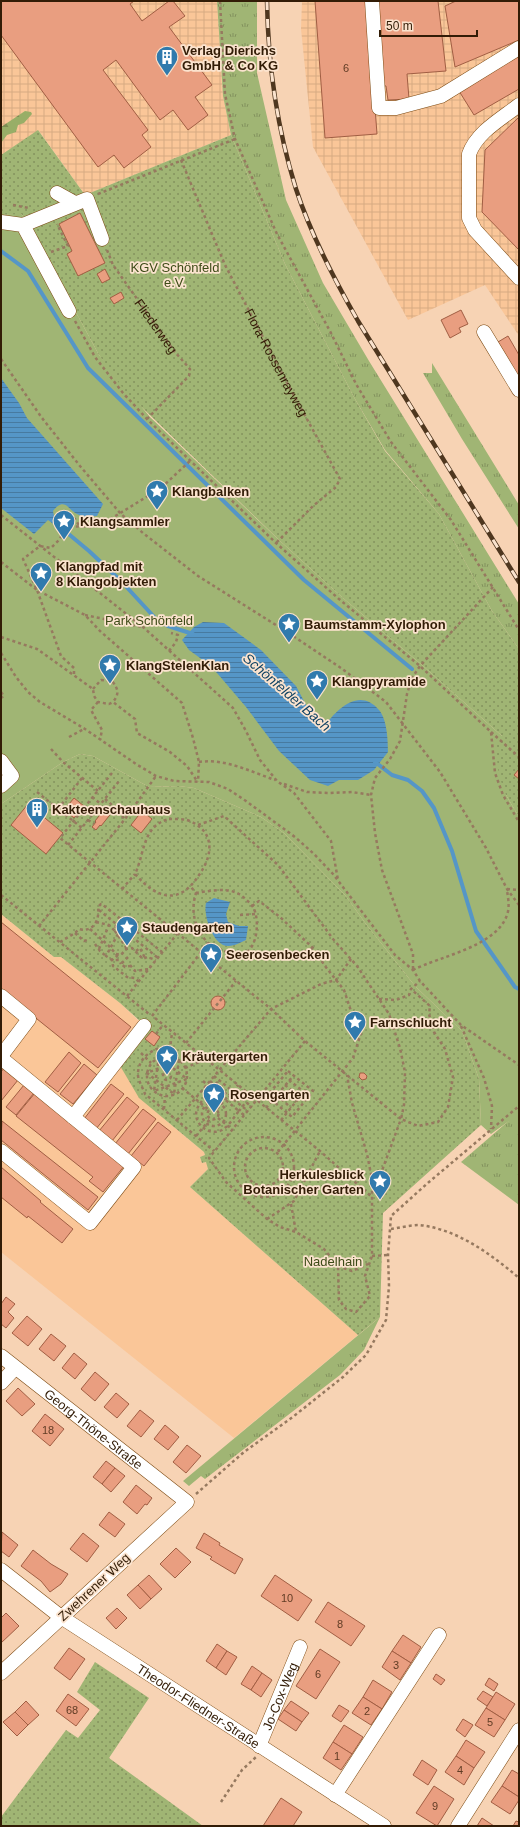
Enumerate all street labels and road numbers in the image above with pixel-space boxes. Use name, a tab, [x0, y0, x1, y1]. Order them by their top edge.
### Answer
street label: Fliederweg	[132, 296, 181, 356]
street label: Flora-Rossenrayweg	[242, 306, 311, 419]
street label: Georg-Thöne-Straße	[42, 1386, 146, 1472]
street label: Zwehrener Weg	[55, 1550, 133, 1624]
street label: Jo-Cox-Weg	[259, 1660, 300, 1732]
street label: Theodor-Fliedner-Straße	[134, 1661, 263, 1751]

